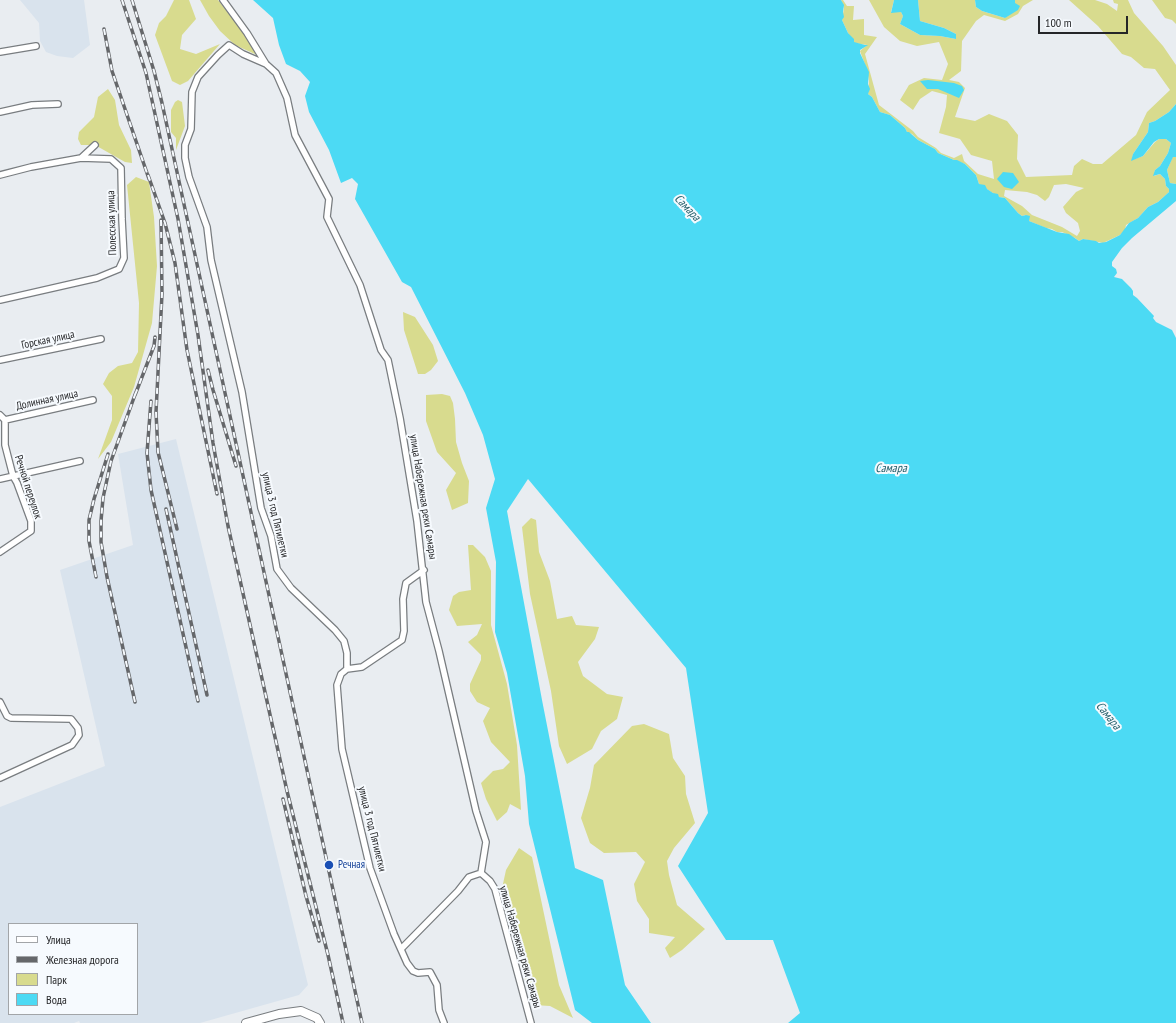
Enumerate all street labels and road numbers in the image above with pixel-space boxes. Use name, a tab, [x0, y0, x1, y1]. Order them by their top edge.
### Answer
street label: Полесская улица	[104, 190, 120, 256]
street label: Горская улица	[20, 328, 76, 352]
street label: Долинная улица	[15, 387, 79, 413]
street label: улица Набережная реки Самары	[407, 434, 439, 560]
street label: Речной переулок	[12, 454, 44, 520]
street label: улица 3 год Пятилетки	[259, 471, 291, 559]
street label: улица 3 год Пятилетки	[355, 785, 389, 873]
street label: улица Набережная реки Самары	[496, 884, 544, 1010]

